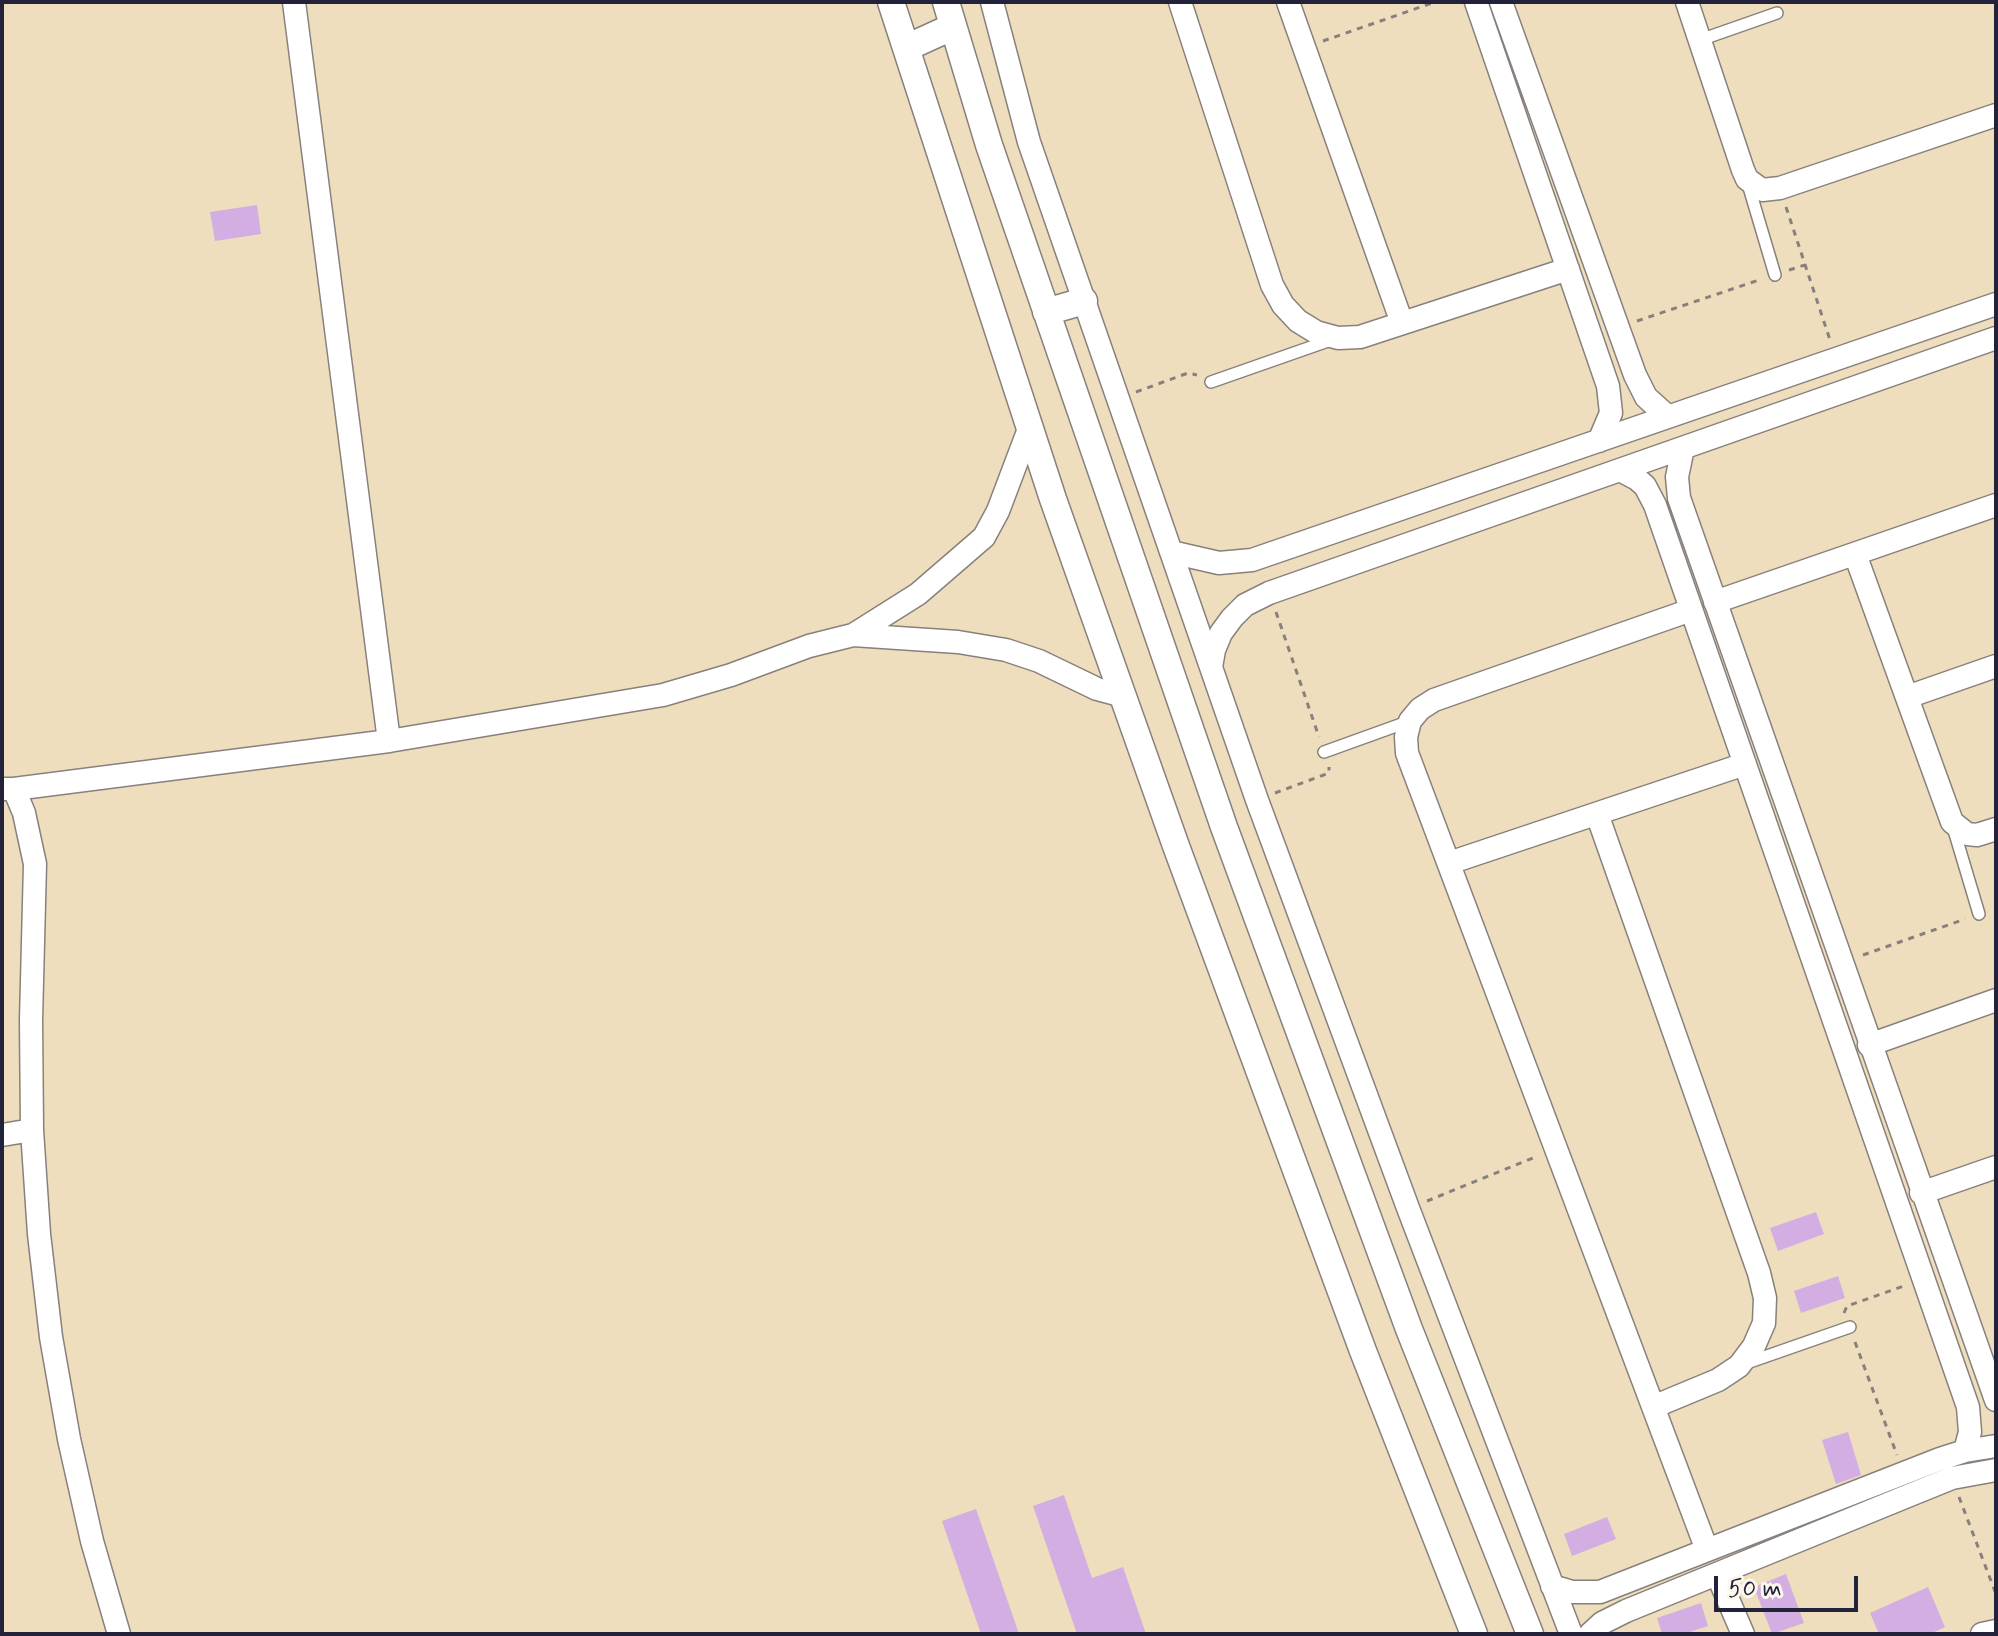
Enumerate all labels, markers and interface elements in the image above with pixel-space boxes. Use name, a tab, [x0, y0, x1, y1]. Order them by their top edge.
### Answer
scale bar	[1718, 1560, 1862, 1610]
text: 50 m	[1728, 1574, 1782, 1605]

